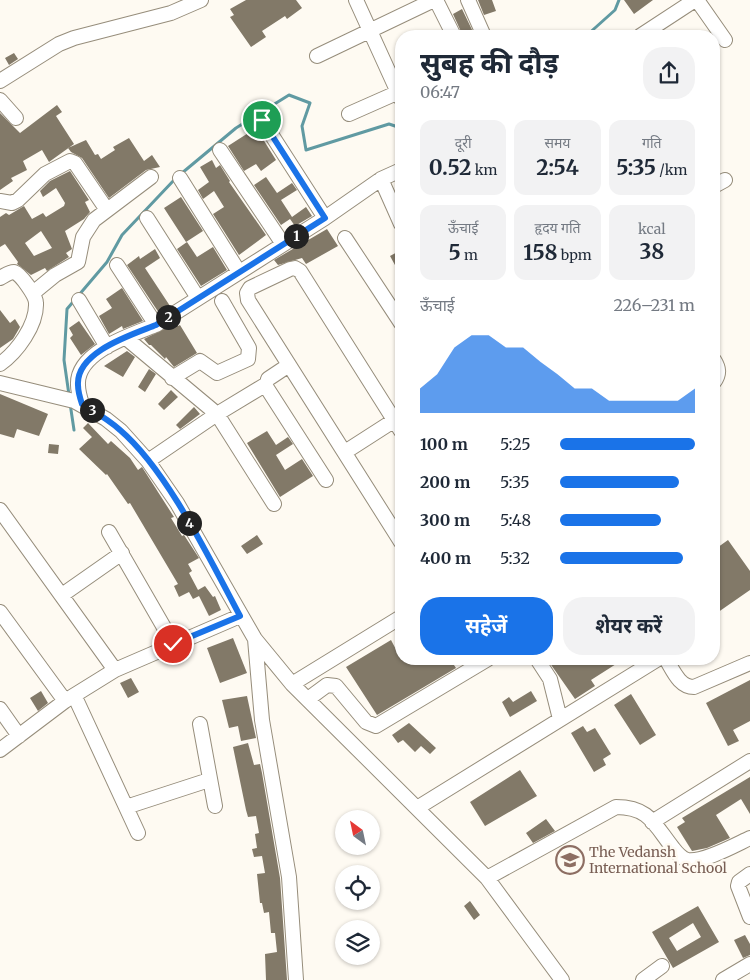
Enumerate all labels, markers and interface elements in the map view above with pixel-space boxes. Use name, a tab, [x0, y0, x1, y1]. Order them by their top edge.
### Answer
text: सुबह की दौड़	[420, 45, 559, 81]
button: share	[643, 47, 695, 99]
text: 06:47	[420, 82, 460, 102]
pin	[241, 99, 283, 141]
icon: arrive	[248, 106, 276, 134]
text: दूरी	[455, 134, 472, 152]
text: समय	[545, 134, 570, 152]
text: गति	[642, 134, 662, 152]
text: 0.52	[429, 154, 471, 181]
text: 2:54	[536, 154, 579, 181]
text: 5:35	[616, 154, 656, 181]
text: km	[471, 161, 498, 179]
text: /km	[656, 161, 687, 179]
text: ऊँचाई	[448, 219, 478, 237]
text: हृदय गति	[534, 219, 581, 237]
text: kcal	[638, 220, 666, 238]
pin: 1	[284, 224, 308, 248]
text: 1	[293, 227, 300, 245]
text: 38	[639, 238, 664, 265]
text: 5	[448, 239, 461, 266]
text: 158	[523, 239, 557, 266]
text: m	[461, 246, 478, 264]
text: bpm	[557, 246, 592, 264]
text: ऊँचाई	[420, 295, 455, 315]
text: 226–231 m	[613, 295, 695, 315]
pin: 2	[156, 304, 180, 330]
text: 2	[164, 308, 173, 326]
pin: 3	[80, 398, 104, 422]
text: 3	[88, 401, 97, 419]
text: 100 m	[420, 434, 468, 454]
text: 5:25	[500, 434, 531, 454]
text: 200 m	[420, 472, 470, 492]
text: 5:35	[500, 472, 530, 492]
pin: 4	[176, 510, 202, 536]
text: 300 m	[420, 510, 470, 530]
text: 5:48	[500, 510, 531, 530]
text: 4	[185, 514, 194, 532]
text: 400 m	[420, 548, 471, 568]
text: 5:32	[500, 548, 530, 568]
button: सहेजें	[420, 597, 553, 655]
button: शेयर करें	[563, 597, 695, 655]
pin	[152, 623, 194, 665]
icon: check	[159, 630, 187, 658]
north arrow	[335, 810, 380, 855]
map controls	[335, 810, 380, 965]
place label: The Vedansh International School	[589, 843, 728, 877]
school or university icon: The Vedansh International School	[555, 845, 585, 875]
button: locate	[335, 865, 380, 910]
button: layers	[335, 920, 380, 965]

